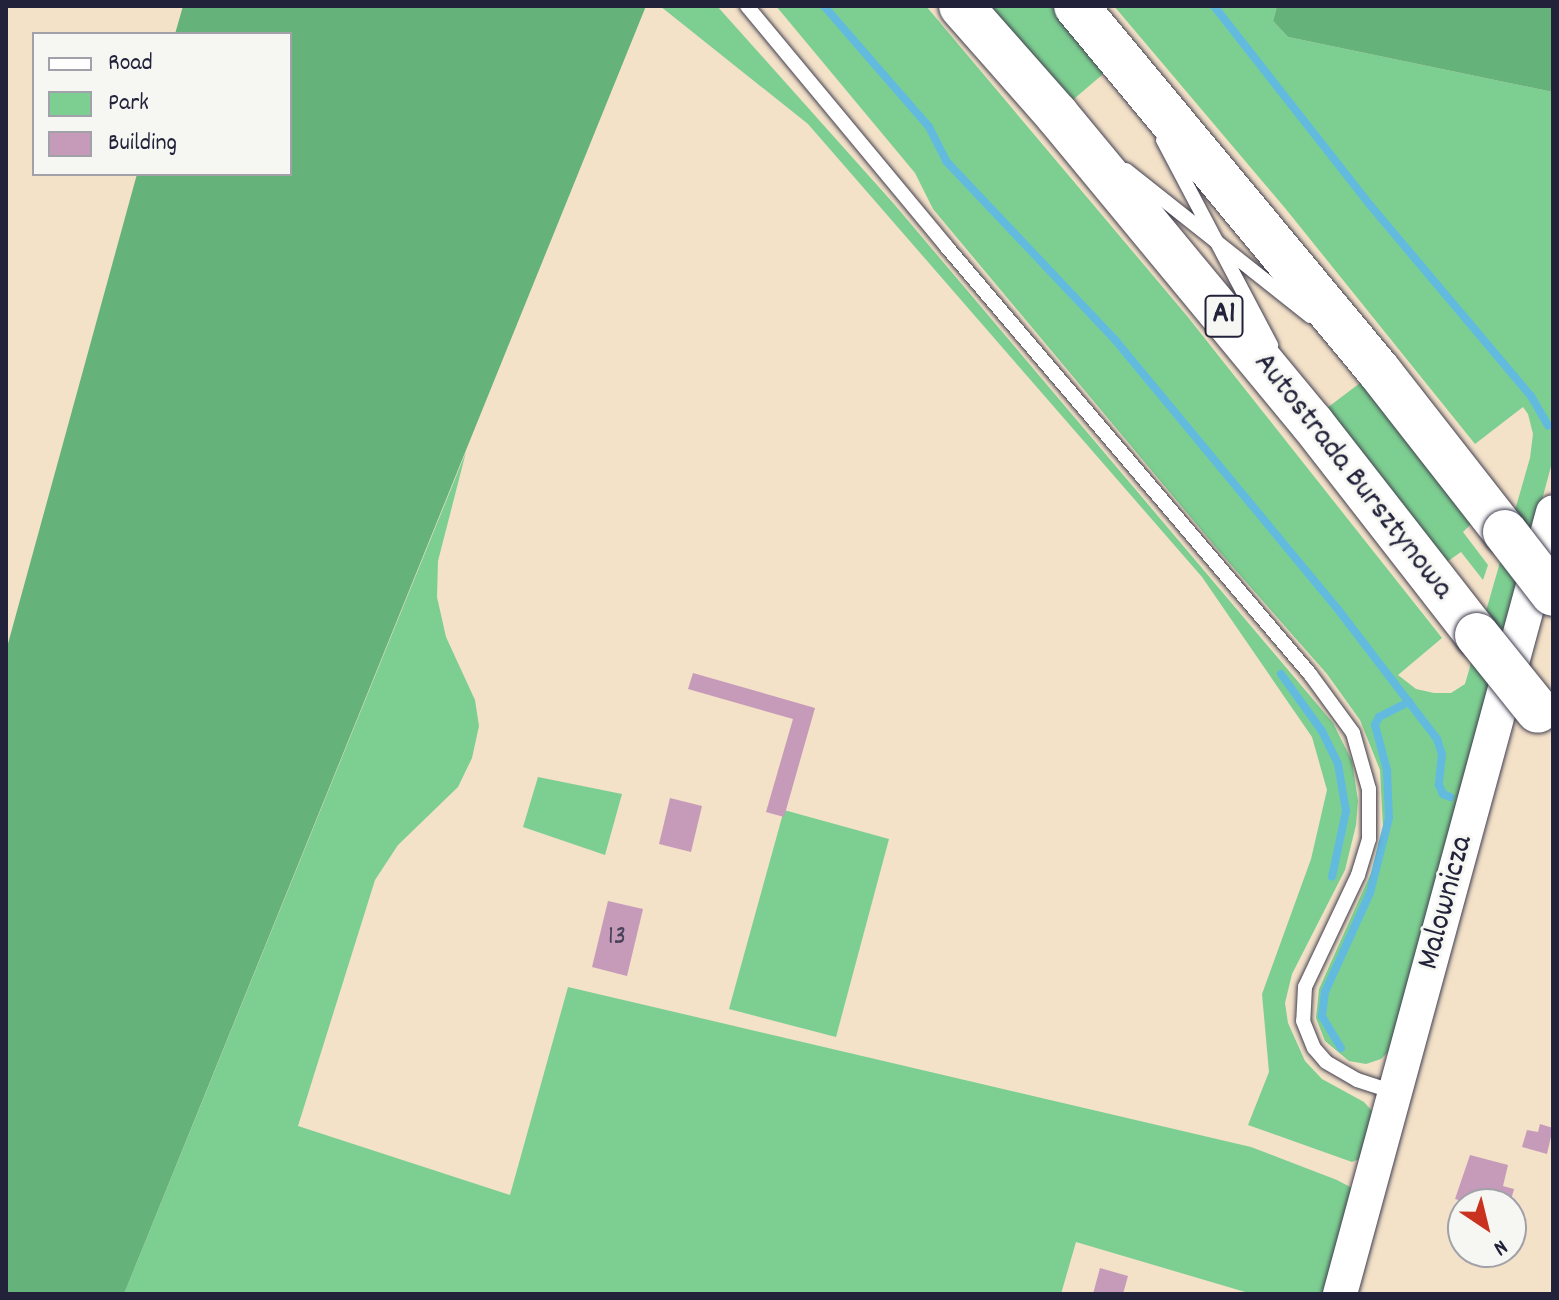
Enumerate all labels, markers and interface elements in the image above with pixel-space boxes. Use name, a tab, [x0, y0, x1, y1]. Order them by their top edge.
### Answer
legend	[32, 32, 292, 176]
text: Road	[108, 47, 153, 81]
text: Park	[108, 87, 149, 121]
text: Building	[108, 127, 177, 161]
road number: A1	[1204, 290, 1244, 342]
street label: Autostrada Bursztynowa	[1244, 346, 1460, 608]
street label: Malownicza	[1411, 832, 1483, 974]
house number: 13	[608, 921, 626, 955]
north arrow	[1447, 1188, 1527, 1268]
text: N	[1487, 1231, 1513, 1262]

